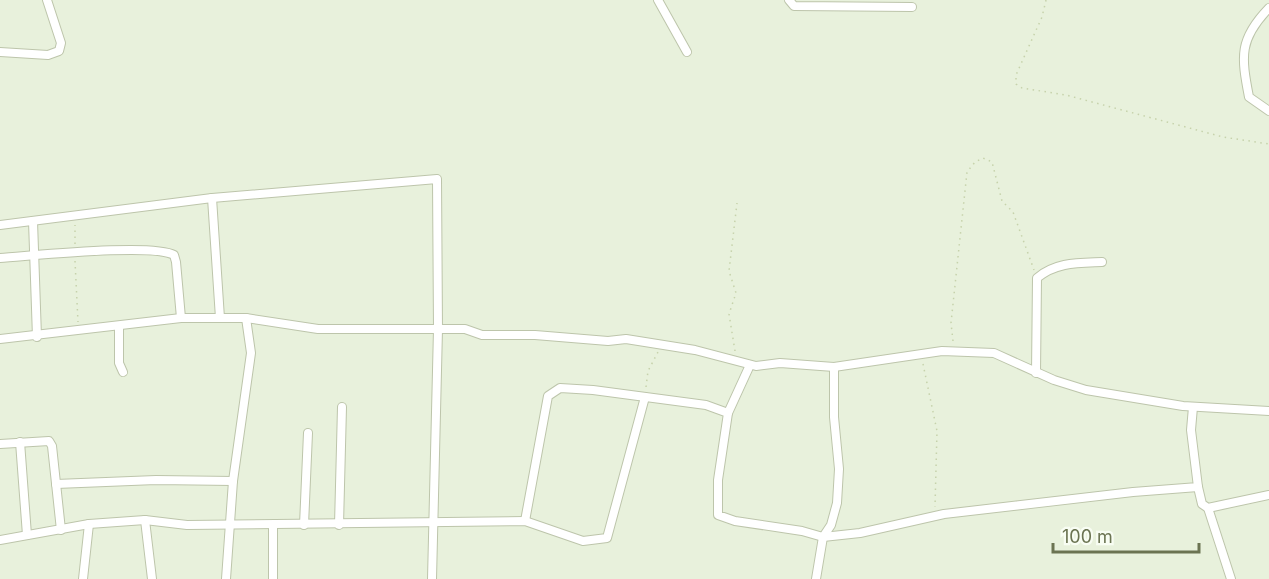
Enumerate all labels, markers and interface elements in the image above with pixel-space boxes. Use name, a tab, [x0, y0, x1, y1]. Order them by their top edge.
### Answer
scale bar	[1053, 516, 1198, 554]
text: 100 m	[1062, 526, 1113, 547]

